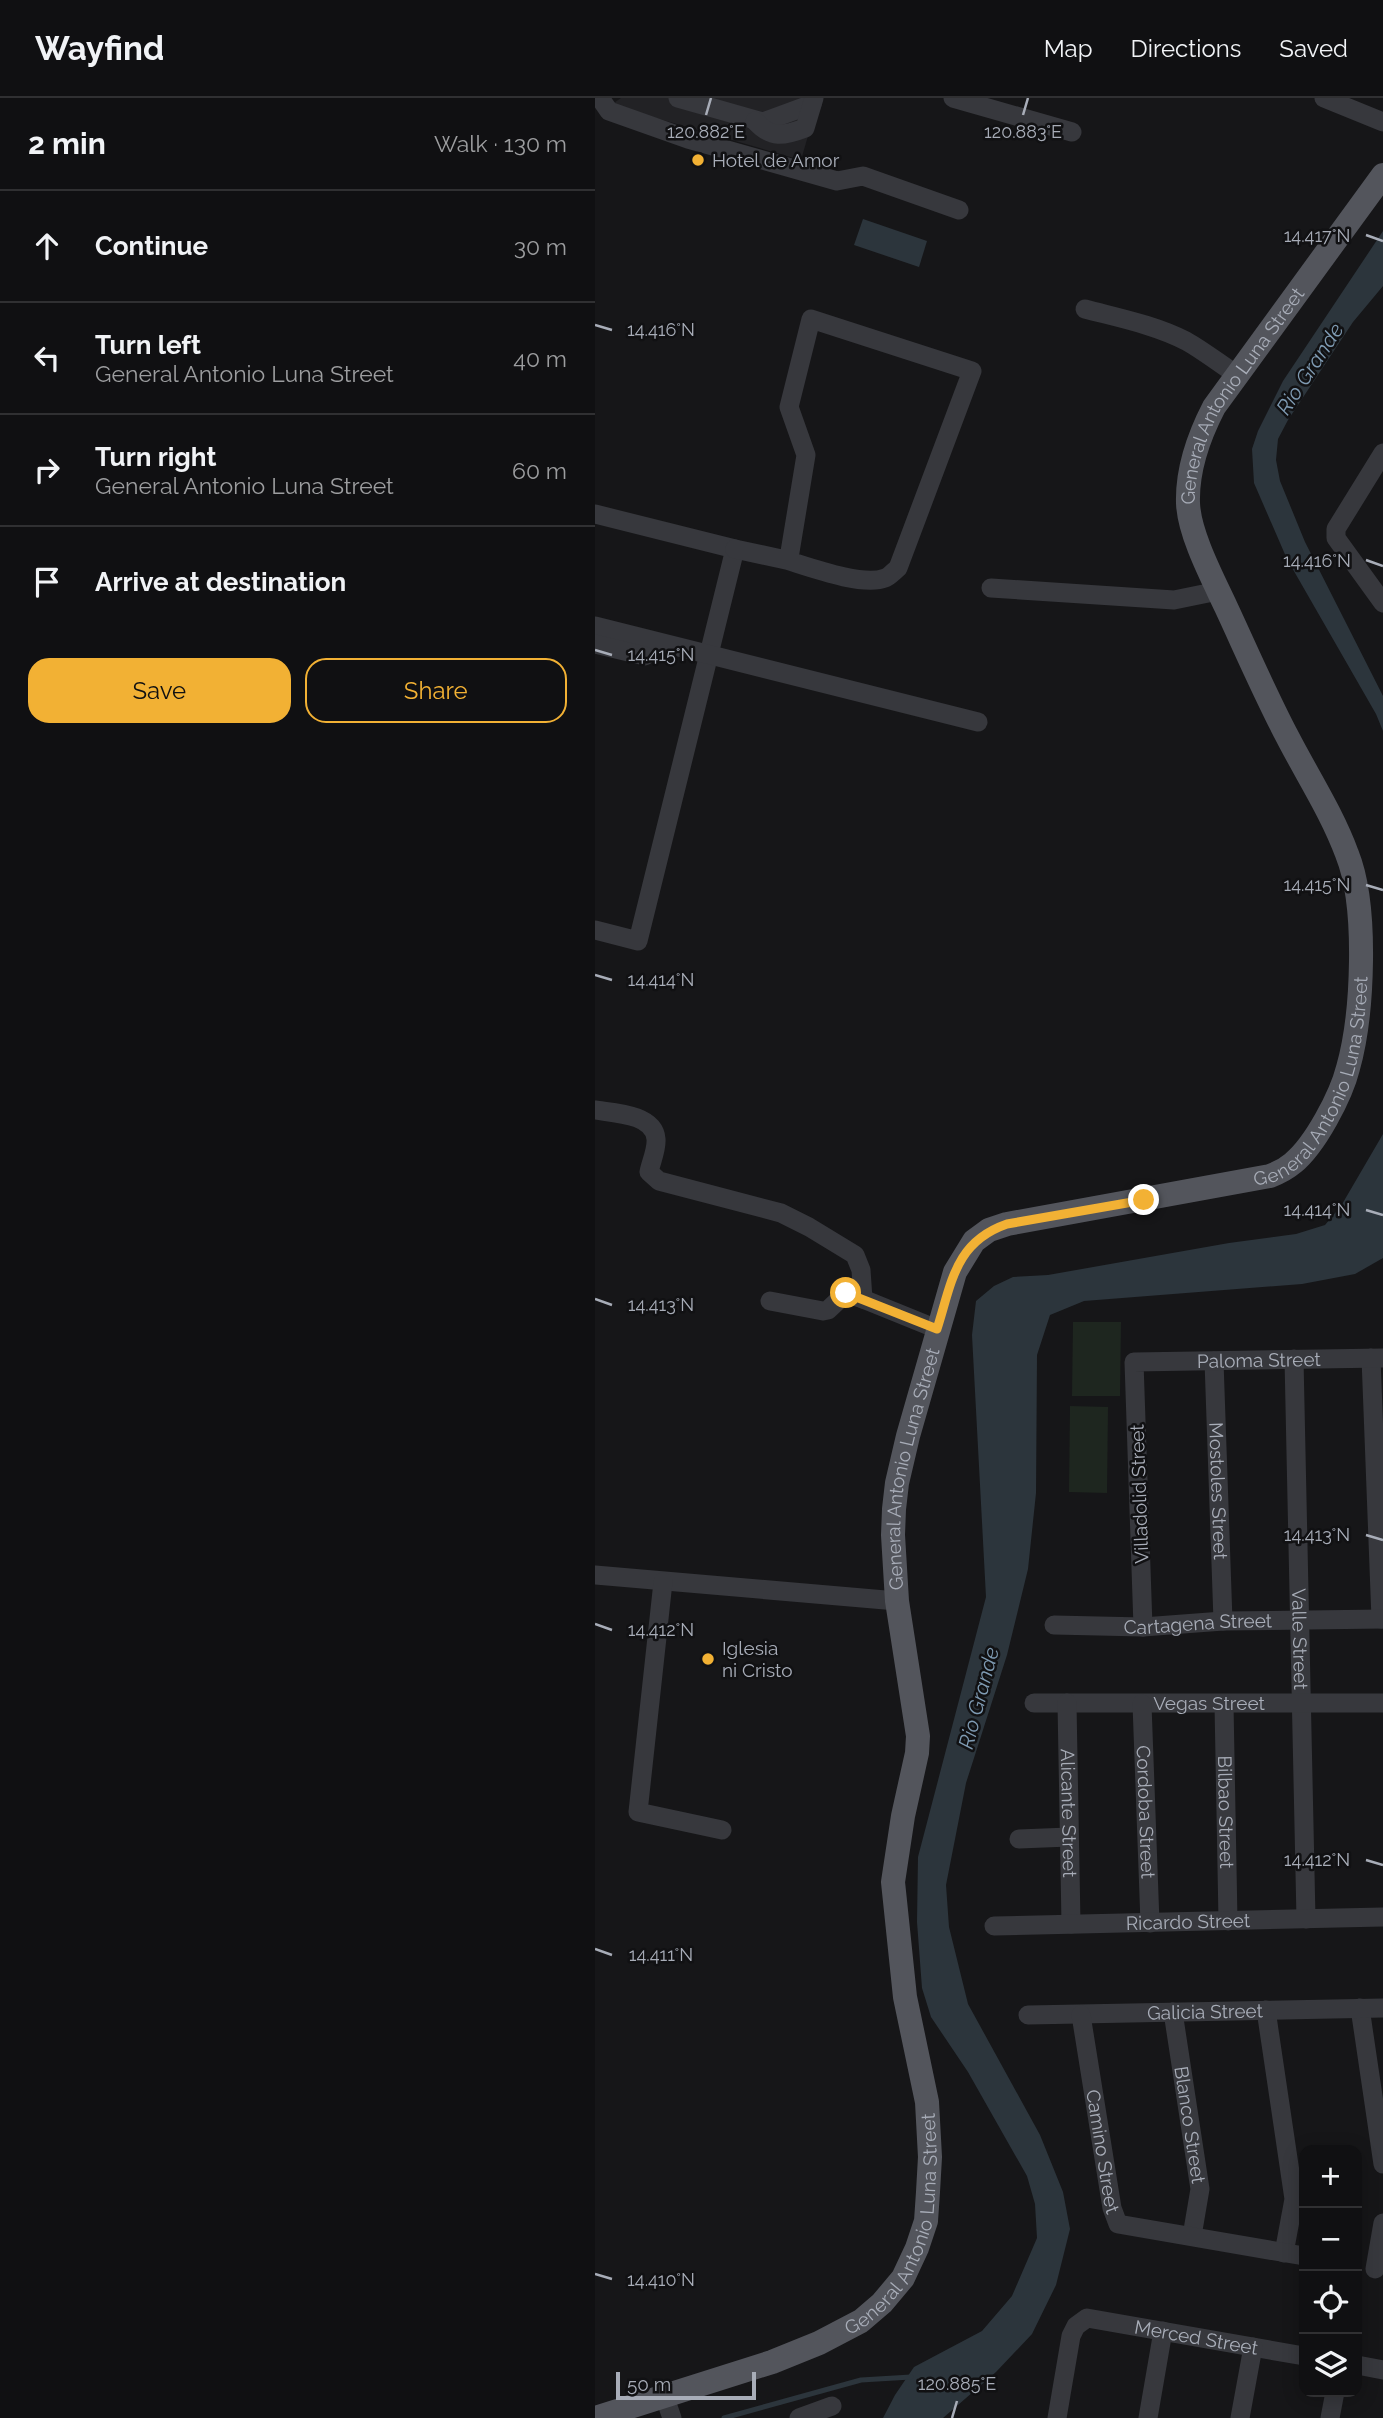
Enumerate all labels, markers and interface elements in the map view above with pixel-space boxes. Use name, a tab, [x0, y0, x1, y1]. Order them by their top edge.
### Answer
text: Wayfind	[35, 29, 164, 68]
text: Map	[1044, 34, 1093, 63]
text: Directions	[1131, 34, 1241, 63]
text: Saved	[1279, 34, 1348, 63]
text: 120.882°E	[667, 121, 745, 142]
text: 120.883°E	[984, 121, 1062, 142]
text: 2 min	[28, 126, 106, 161]
text: Walk · 130 m	[434, 130, 567, 157]
place label: Hotel de Amor	[712, 149, 840, 171]
marker: Hotel de Amor	[690, 152, 706, 168]
text: 14.417°N	[1284, 225, 1350, 246]
icon: ahead	[28, 227, 66, 265]
text: Continue	[95, 231, 208, 261]
text: 30 m	[514, 233, 567, 260]
street label: General Antonio Luna Street	[1177, 283, 1309, 504]
water label: Rio Grande	[1271, 318, 1348, 419]
text: 14.416°N	[627, 319, 695, 340]
text: Turn left	[95, 330, 201, 360]
icon: left	[28, 339, 66, 377]
text: 40 m	[513, 345, 567, 372]
text: General Antonio Luna Street	[95, 360, 394, 387]
text: Turn right	[95, 442, 216, 472]
icon: right	[28, 451, 66, 489]
text: 60 m	[512, 457, 567, 484]
text: General Antonio Luna Street	[95, 472, 394, 499]
text: 14.416°N	[1283, 550, 1351, 571]
icon: arrive	[28, 563, 66, 601]
text: Arrive at destination	[95, 567, 346, 597]
text: 14.415°N	[628, 644, 694, 665]
button: Save	[28, 658, 291, 723]
button: Share	[305, 658, 567, 723]
text: 14.415°N	[1284, 874, 1350, 895]
text: 14.414°N	[628, 969, 694, 990]
street label: General Antonio Luna Street	[1252, 975, 1372, 1190]
route end	[1128, 1184, 1159, 1215]
text: 14.414°N	[1284, 1199, 1350, 1220]
route start	[830, 1277, 861, 1308]
text: 14.413°N	[628, 1294, 694, 1315]
street label: General Antonio Luna Street	[882, 1345, 944, 1591]
street label: Paloma Street	[1197, 1348, 1322, 1372]
street label: Mostoles Street	[1205, 1422, 1232, 1561]
street label: Villadolid Street	[1126, 1423, 1152, 1564]
text: 14.413°N	[1284, 1524, 1350, 1545]
street label: Valle Street	[1288, 1588, 1312, 1690]
street label: Cartagena Street	[1123, 1609, 1273, 1638]
text: 14.412°N	[628, 1619, 694, 1640]
place label: Iglesia ni Cristo	[722, 1637, 793, 1681]
water label: Rio Grande	[953, 1644, 1004, 1751]
marker: Iglesia ni Cristo	[700, 1651, 716, 1667]
street label: Vegas Street	[1153, 1692, 1265, 1714]
street label: Cordoba Street	[1133, 1745, 1159, 1880]
street label: Alicante Street	[1057, 1748, 1081, 1878]
street label: Bilbao Street	[1214, 1755, 1238, 1869]
text: 14.412°N	[1284, 1849, 1350, 1870]
street label: Ricardo Street	[1126, 1909, 1251, 1934]
text: 14.411°N	[629, 1944, 693, 1965]
street label: Galicia Street	[1147, 1999, 1264, 2024]
street label: Blanco Street	[1170, 2064, 1210, 2186]
street label: Camino Street	[1082, 2088, 1124, 2217]
street label: General Antonio Luna Street	[841, 2112, 941, 2339]
map controls	[1299, 2145, 1362, 2397]
button: +	[1299, 2145, 1362, 2208]
button: −	[1299, 2208, 1362, 2271]
text: 14.410°N	[627, 2269, 695, 2290]
button: locate	[1299, 2271, 1362, 2334]
street label: Merced Street	[1133, 2316, 1260, 2359]
button: layers	[1299, 2334, 1362, 2397]
scale bar	[616, 2369, 756, 2401]
text: 50 m	[627, 2373, 671, 2395]
text: 120.885°E	[918, 2373, 996, 2394]

